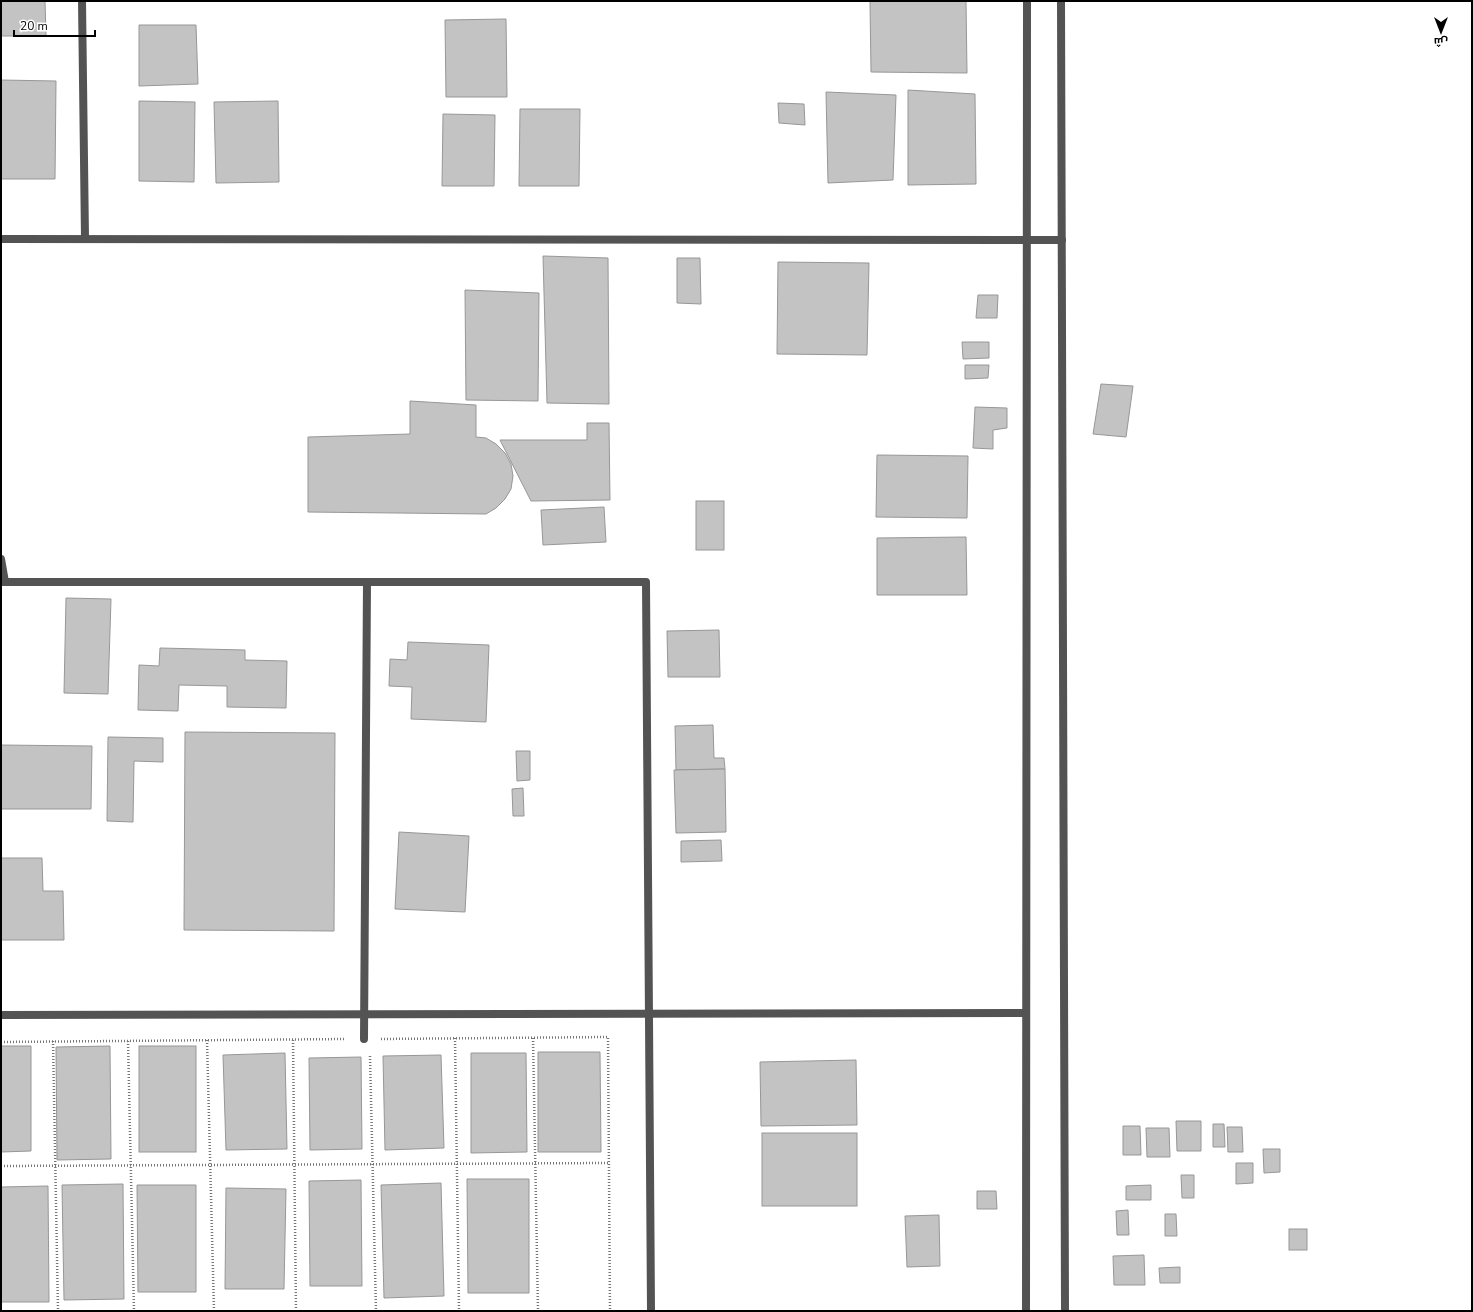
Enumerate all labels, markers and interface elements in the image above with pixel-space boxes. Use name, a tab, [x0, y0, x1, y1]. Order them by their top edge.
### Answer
scale bar	[14, 12, 95, 38]
north arrow	[1421, 12, 1461, 52]
text: 20 m	[20, 18, 48, 34]
text: ش	[1434, 34, 1448, 49]

